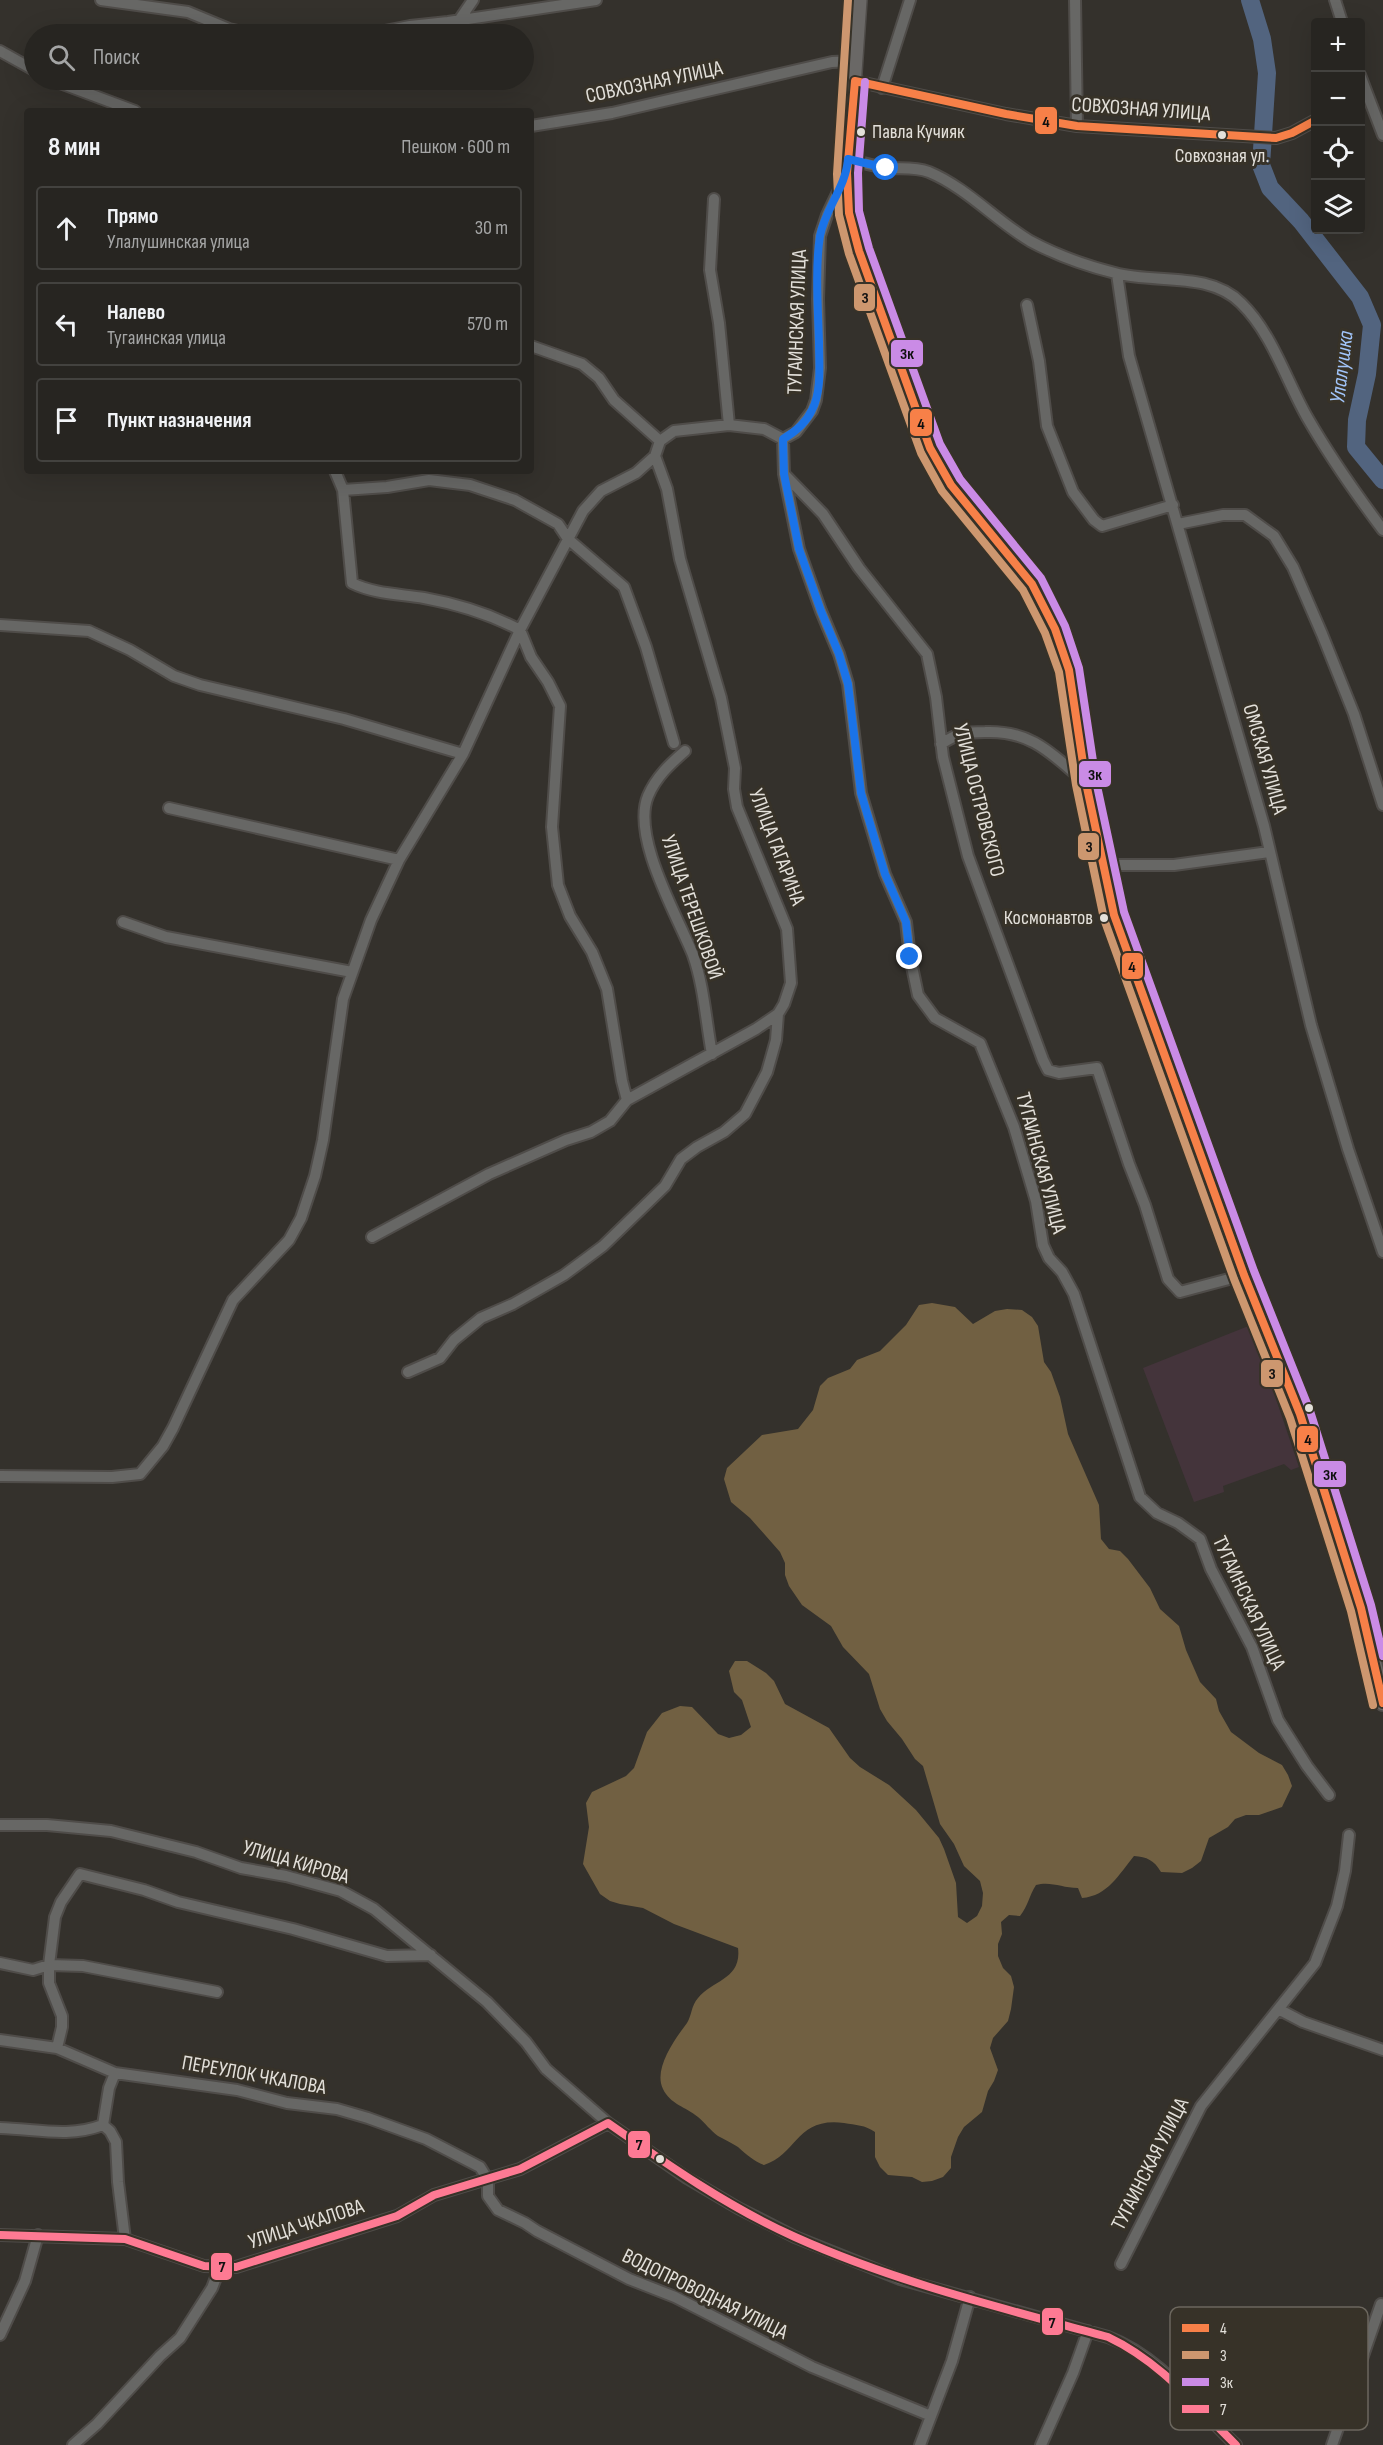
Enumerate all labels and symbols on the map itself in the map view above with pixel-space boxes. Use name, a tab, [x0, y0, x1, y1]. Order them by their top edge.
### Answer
street label: СОВХОЗНАЯ УЛИЦА	[583, 55, 726, 109]
street label: СОВХОЗНАЯ УЛИЦА	[1071, 92, 1212, 126]
line badge: 4	[1034, 106, 1058, 135]
text: 4	[1042, 113, 1050, 132]
place label: Павла Кучияк	[872, 120, 965, 144]
marker: Павла Кучияк	[855, 126, 867, 138]
marker: Совхозная ул.	[1216, 129, 1228, 141]
place label: Совхозная ул.	[1175, 144, 1269, 168]
route start	[872, 154, 898, 180]
street label: ТУГАИНСКАЯ УЛИЦА	[782, 248, 812, 395]
line badge: 3	[853, 283, 876, 312]
text: 3	[861, 289, 869, 308]
water label: Улалушка	[1324, 329, 1360, 405]
line badge: 3к	[890, 339, 924, 368]
text: 3к	[900, 345, 914, 364]
line badge: 4	[909, 408, 933, 437]
text: 4	[917, 415, 925, 434]
street label: ОМСКАЯ УЛИЦА	[1237, 701, 1293, 818]
street label: УЛИЦА ОСТРОВСКОГО	[948, 721, 1010, 879]
line badge: 3к	[1078, 760, 1112, 788]
text: 3к	[1088, 766, 1102, 785]
street label: УЛИЦА ГАГАРИНА	[743, 785, 811, 910]
street label: УЛИЦА ТЕРЕШКОВОЙ	[656, 831, 728, 983]
line badge: 3	[1077, 832, 1100, 861]
text: 3	[1085, 838, 1093, 857]
place label: Космонавтов	[1004, 906, 1093, 930]
marker: Космонавтов	[1098, 912, 1110, 924]
route end	[896, 943, 922, 969]
line badge: 4	[1121, 952, 1144, 980]
text: 4	[1128, 958, 1136, 977]
street label: ТУГАИНСКАЯ УЛИЦА	[1010, 1090, 1072, 1237]
line badge: 3	[1260, 1359, 1284, 1388]
text: 3	[1268, 1365, 1276, 1384]
unlabelled marker	[1303, 1402, 1315, 1414]
line badge: 4	[1296, 1425, 1319, 1453]
text: 4	[1304, 1431, 1312, 1450]
line badge: 3к	[1313, 1460, 1347, 1488]
text: 3к	[1323, 1466, 1337, 1485]
street label: ТУГАИНСКАЯ УЛИЦА	[1207, 1532, 1291, 1675]
street label: УЛИЦА КИРОВА	[240, 1835, 353, 1889]
street label: ПЕРЕУЛОК ЧКАЛОВА	[180, 2050, 329, 2100]
street label: ТУГАИНСКАЯ УЛИЦА	[1106, 2093, 1195, 2234]
line badge: 7	[627, 2130, 651, 2159]
text: 7	[636, 2136, 643, 2155]
unlabelled marker	[654, 2153, 666, 2165]
street label: УЛИЦА ЧКАЛОВА	[245, 2193, 368, 2254]
street label: ВОДОПРОВОДНАЯ УЛИЦА	[618, 2243, 793, 2345]
line badge: 7	[210, 2252, 233, 2281]
text: 7	[219, 2258, 226, 2277]
line badge: 7	[1041, 2307, 1064, 2336]
legend	[1170, 2307, 1368, 2430]
text: 7	[1049, 2314, 1056, 2333]
text: 4	[1220, 2320, 1227, 2339]
text: 3	[1220, 2347, 1227, 2366]
text: 3к	[1220, 2374, 1234, 2393]
text: 7	[1220, 2401, 1227, 2420]

